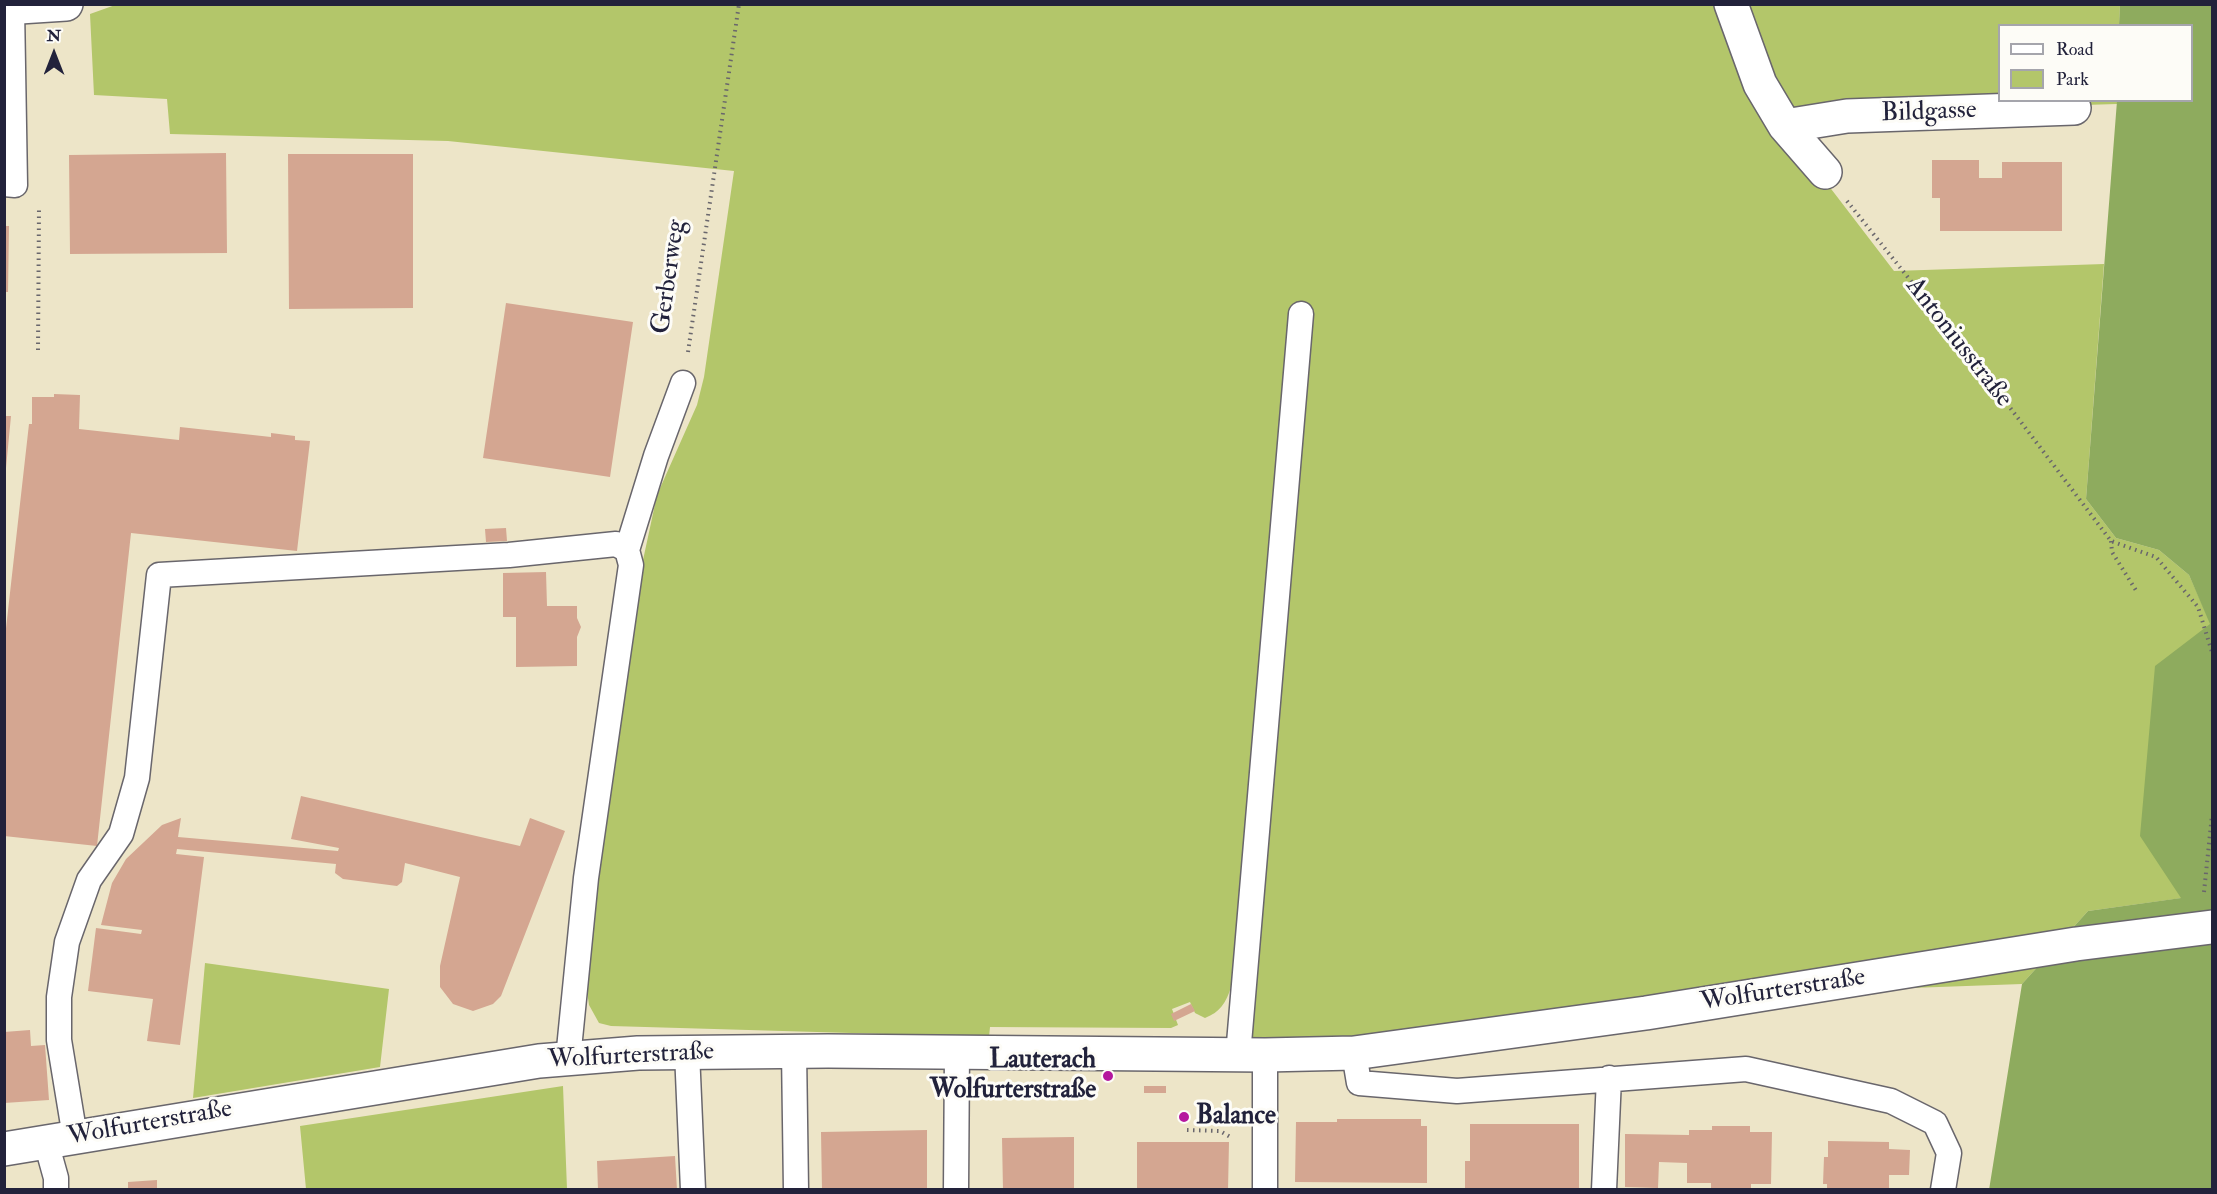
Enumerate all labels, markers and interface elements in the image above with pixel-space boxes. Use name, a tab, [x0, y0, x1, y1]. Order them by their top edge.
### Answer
north arrow	[24, 24, 84, 84]
legend	[1998, 24, 2193, 102]
text: N	[47, 26, 61, 46]
text: Road	[2056, 38, 2094, 61]
text: Park	[2056, 68, 2089, 91]
street label: Bildgasse	[1881, 96, 1977, 130]
street label: Gerberweg	[647, 218, 693, 336]
street label: Antoniusstraße	[1898, 272, 2018, 414]
street label: Wolfurterstraße	[1698, 963, 1868, 1019]
street label: Wolfurterstraße	[547, 1037, 715, 1077]
place label: Lauterach Wolfurterstraße	[930, 1045, 1096, 1106]
marker: Lauterach Wolfurterstraße	[1101, 1069, 1115, 1083]
street label: Wolfurterstraße	[65, 1094, 235, 1154]
place label: Balance	[1196, 1101, 1276, 1133]
marker: Balance	[1177, 1110, 1191, 1124]

